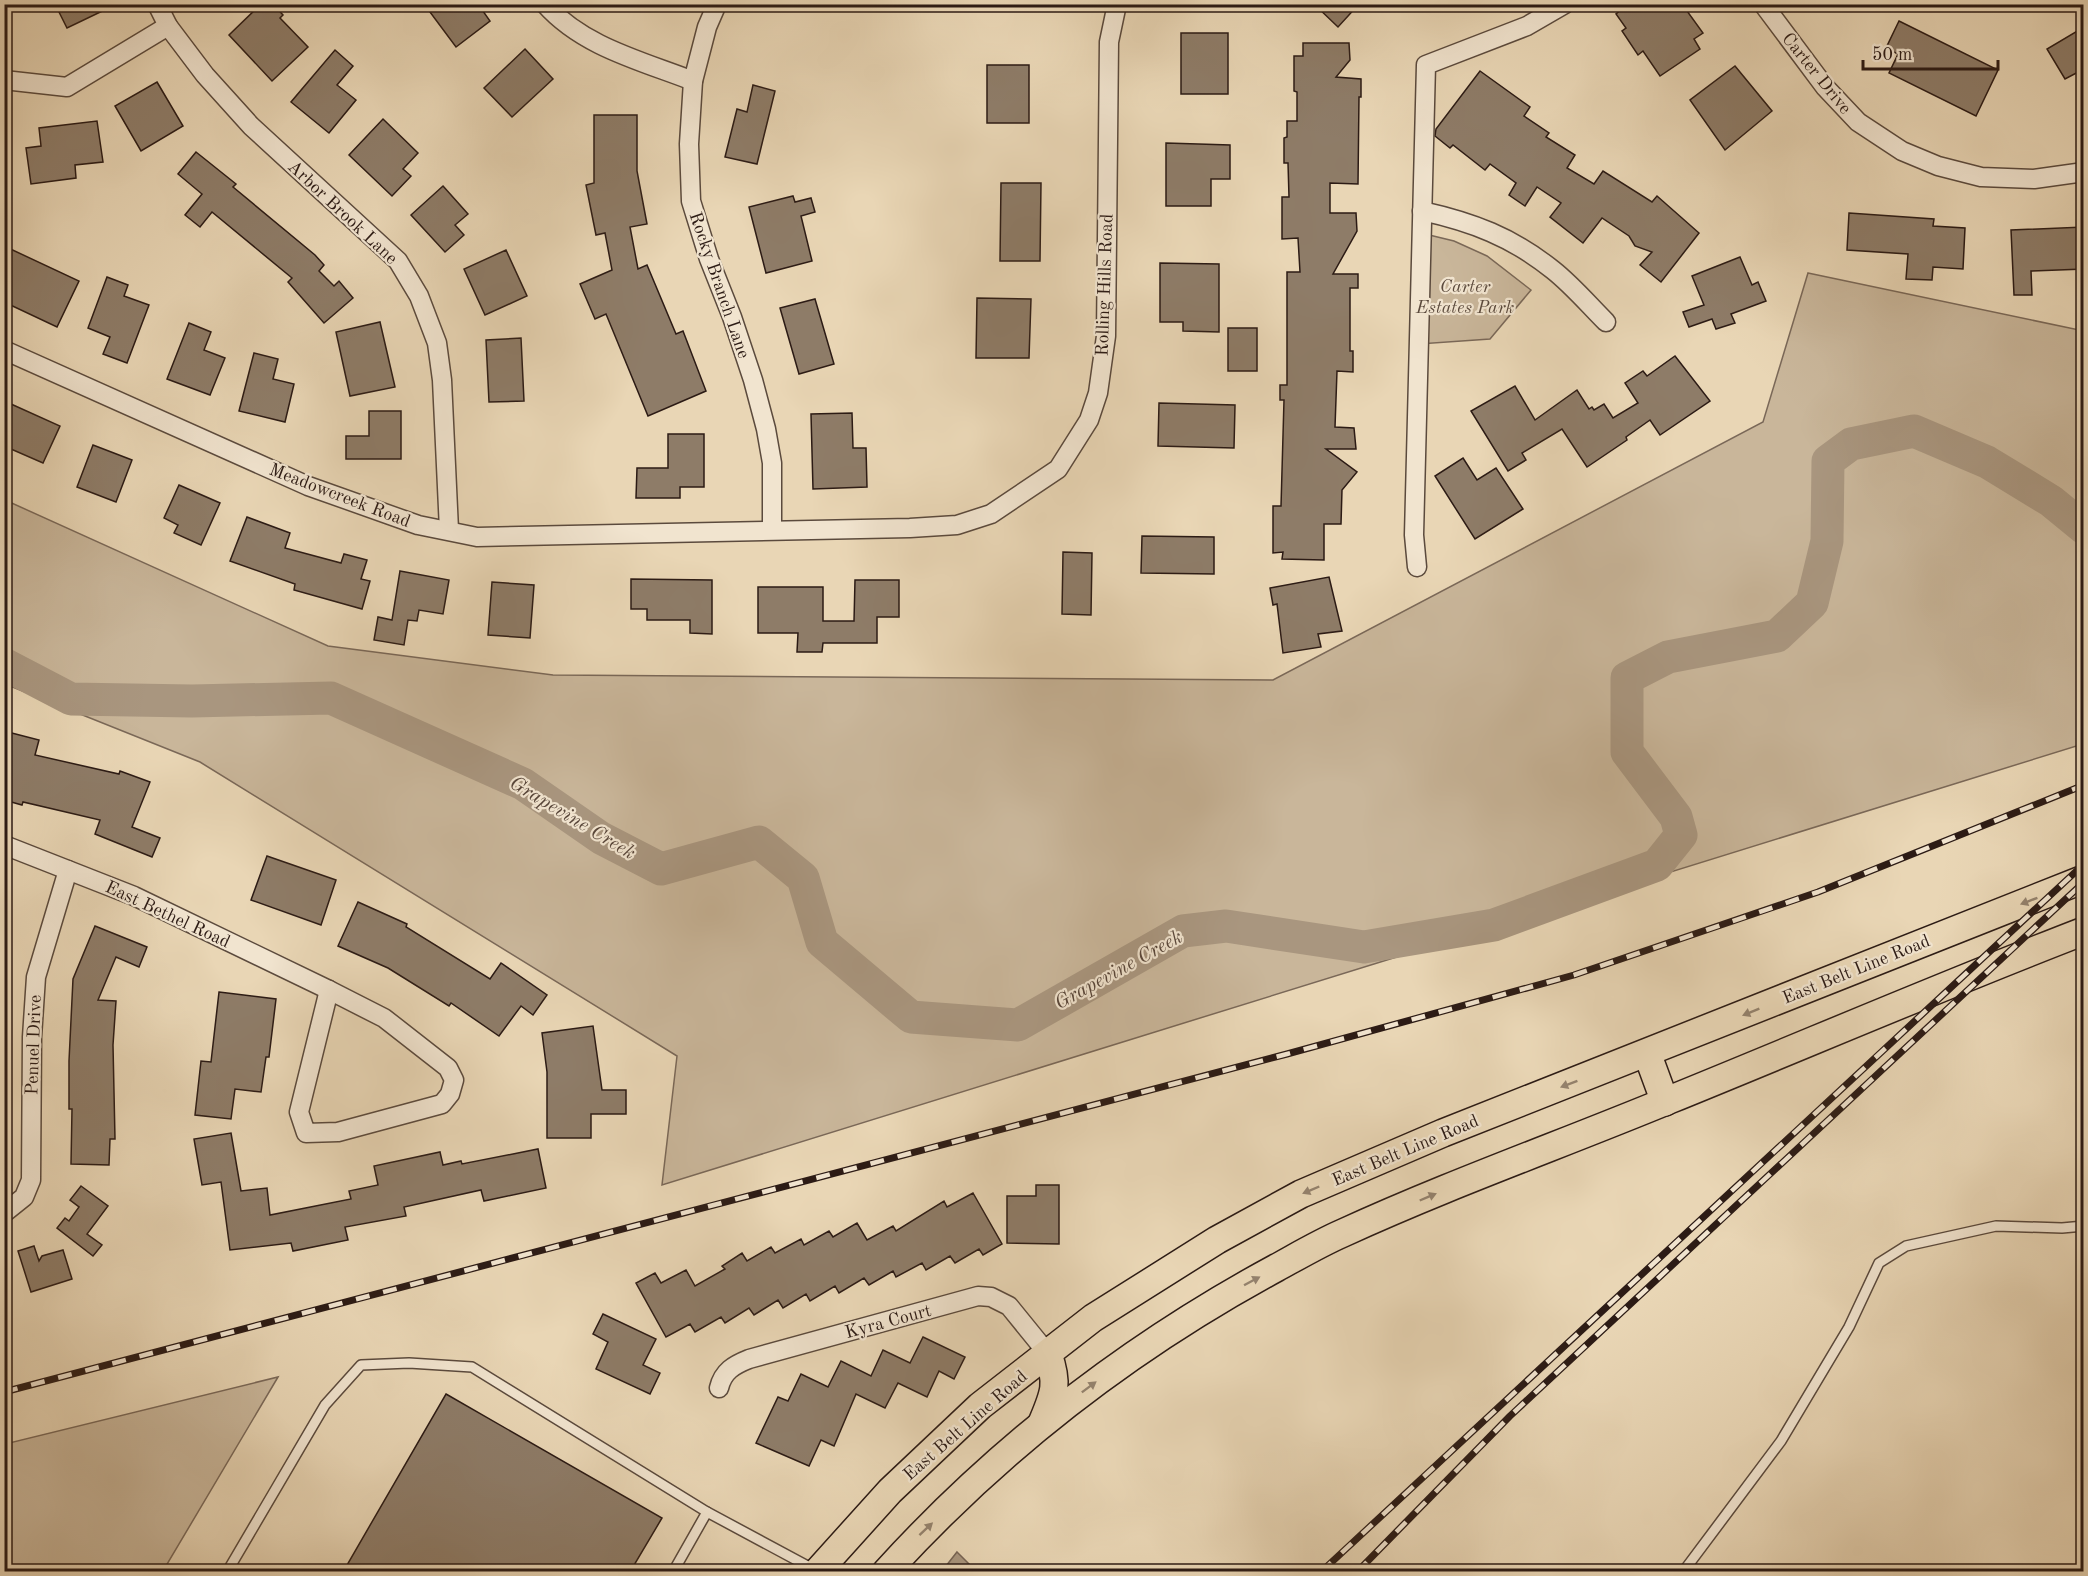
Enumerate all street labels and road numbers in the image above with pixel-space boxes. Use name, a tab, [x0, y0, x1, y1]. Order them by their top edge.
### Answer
street label: Carter Drive	[1778, 30, 1854, 118]
street label: Arbor Brook Lane	[284, 157, 401, 268]
street label: Rocky Branch Lane	[686, 210, 753, 361]
street label: Rolling Hills Road	[1094, 213, 1116, 357]
street label: Meadowcreek Road	[267, 461, 413, 531]
street label: East Bethel Road	[102, 878, 233, 952]
street label: East Belt Line Road	[1780, 932, 1933, 1008]
street label: Penuel Drive	[23, 995, 45, 1095]
street label: East Belt Line Road	[1329, 1112, 1481, 1190]
street label: Kyra Court	[843, 1302, 933, 1342]
street label: East Belt Line Road	[900, 1367, 1031, 1484]

